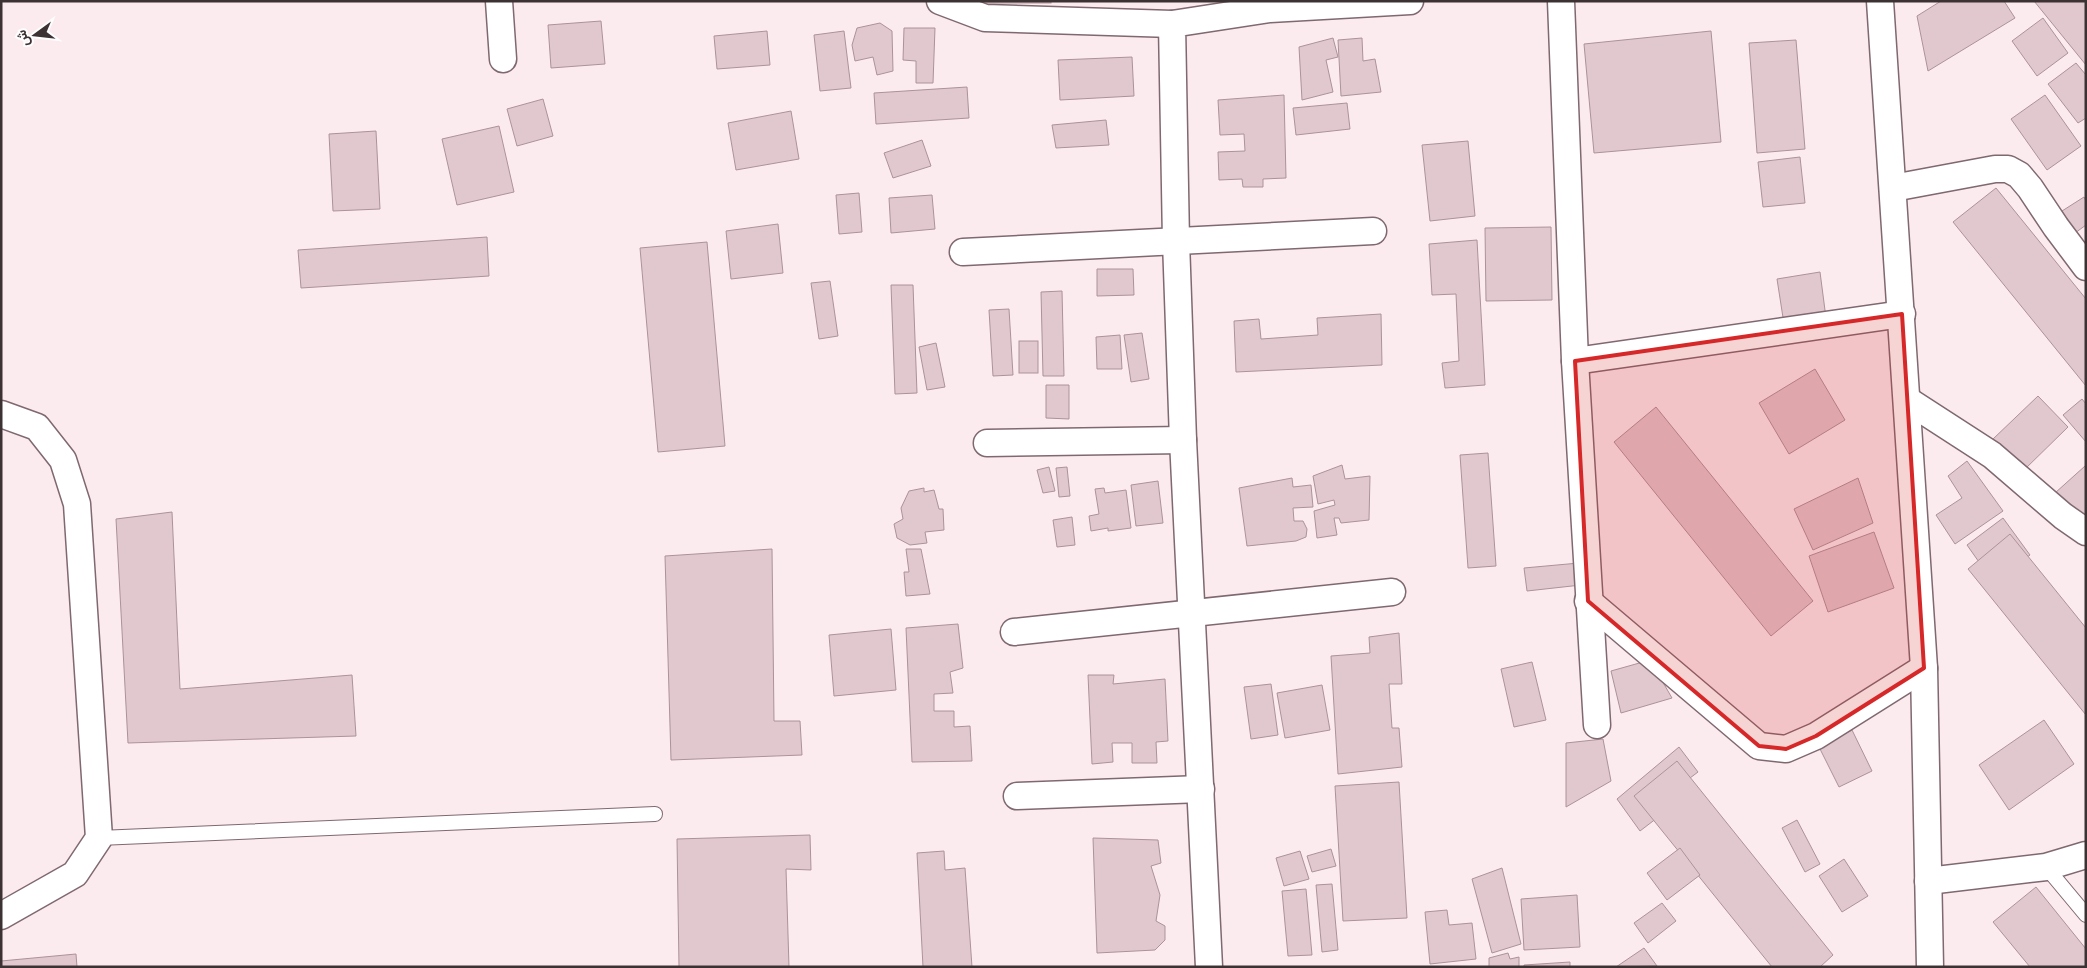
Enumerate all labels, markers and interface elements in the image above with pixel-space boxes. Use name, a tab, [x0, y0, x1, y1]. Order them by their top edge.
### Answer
north arrow	[10, 10, 60, 60]
text: ش	[13, 27, 34, 48]

